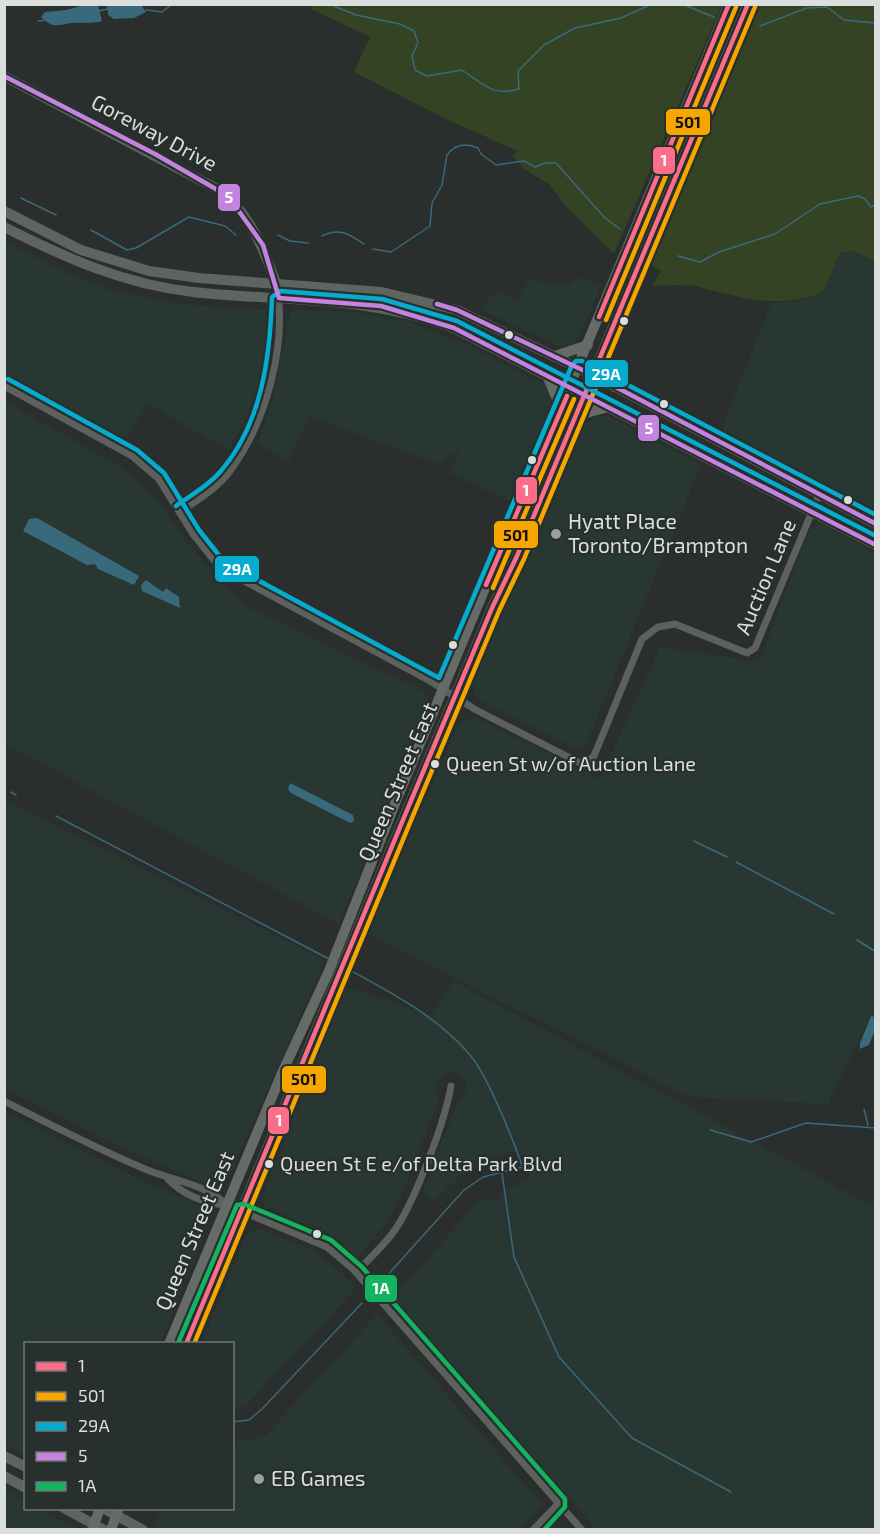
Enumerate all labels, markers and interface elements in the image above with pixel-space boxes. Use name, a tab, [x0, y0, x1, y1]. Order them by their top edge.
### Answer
street label: Goreway Drive	[88, 88, 222, 175]
line badge: 501	[665, 108, 711, 136]
text: 501	[675, 112, 701, 131]
line badge: 1	[652, 146, 676, 175]
text: 1	[661, 150, 667, 169]
line badge: 5	[217, 183, 241, 212]
text: 5	[225, 187, 234, 206]
unlabelled marker	[618, 315, 630, 327]
unlabelled marker	[503, 329, 515, 341]
line badge: 29A	[584, 359, 629, 388]
text: 29A	[591, 364, 621, 383]
unlabelled marker	[658, 398, 670, 410]
line badge: 5	[637, 414, 660, 442]
text: 5	[645, 418, 654, 437]
unlabelled marker	[526, 454, 538, 466]
line badge: 1	[515, 476, 538, 505]
text: 1	[523, 480, 529, 499]
unlabelled marker	[842, 494, 854, 506]
place label: Hyatt Place Toronto/Brampton	[568, 508, 748, 557]
street label: Auction Lane	[729, 515, 800, 638]
line badge: 501	[493, 520, 539, 549]
text: 501	[503, 525, 529, 544]
marker: Hyatt Place Toronto/Brampton	[549, 527, 563, 541]
line badge: 29A	[214, 555, 260, 583]
text: 29A	[222, 559, 252, 578]
unlabelled marker	[447, 639, 459, 651]
street label: Queen Street East	[352, 698, 442, 865]
place label: Queen St w/of Auction Lane	[446, 751, 696, 775]
marker: Queen St w/of Auction Lane	[429, 758, 441, 770]
line badge: 501	[281, 1065, 327, 1094]
text: 501	[291, 1069, 317, 1088]
line badge: 1	[267, 1106, 290, 1135]
text: 1	[276, 1110, 282, 1129]
street label: Queen Street East	[149, 1147, 239, 1314]
place label: Queen St E e/of Delta Park Blvd	[280, 1151, 562, 1175]
marker: Queen St E e/of Delta Park Blvd	[263, 1158, 275, 1170]
unlabelled marker	[311, 1228, 323, 1240]
line badge: 1A	[364, 1274, 398, 1303]
text: 1A	[372, 1278, 390, 1297]
legend	[24, 1342, 234, 1510]
text: 1	[78, 1354, 85, 1376]
text: 501	[78, 1384, 106, 1406]
text: 29A	[78, 1414, 110, 1436]
text: 5	[78, 1444, 88, 1466]
place label: EB Games	[271, 1465, 366, 1490]
marker: EB Games	[252, 1472, 266, 1486]
text: 1A	[78, 1474, 97, 1496]

